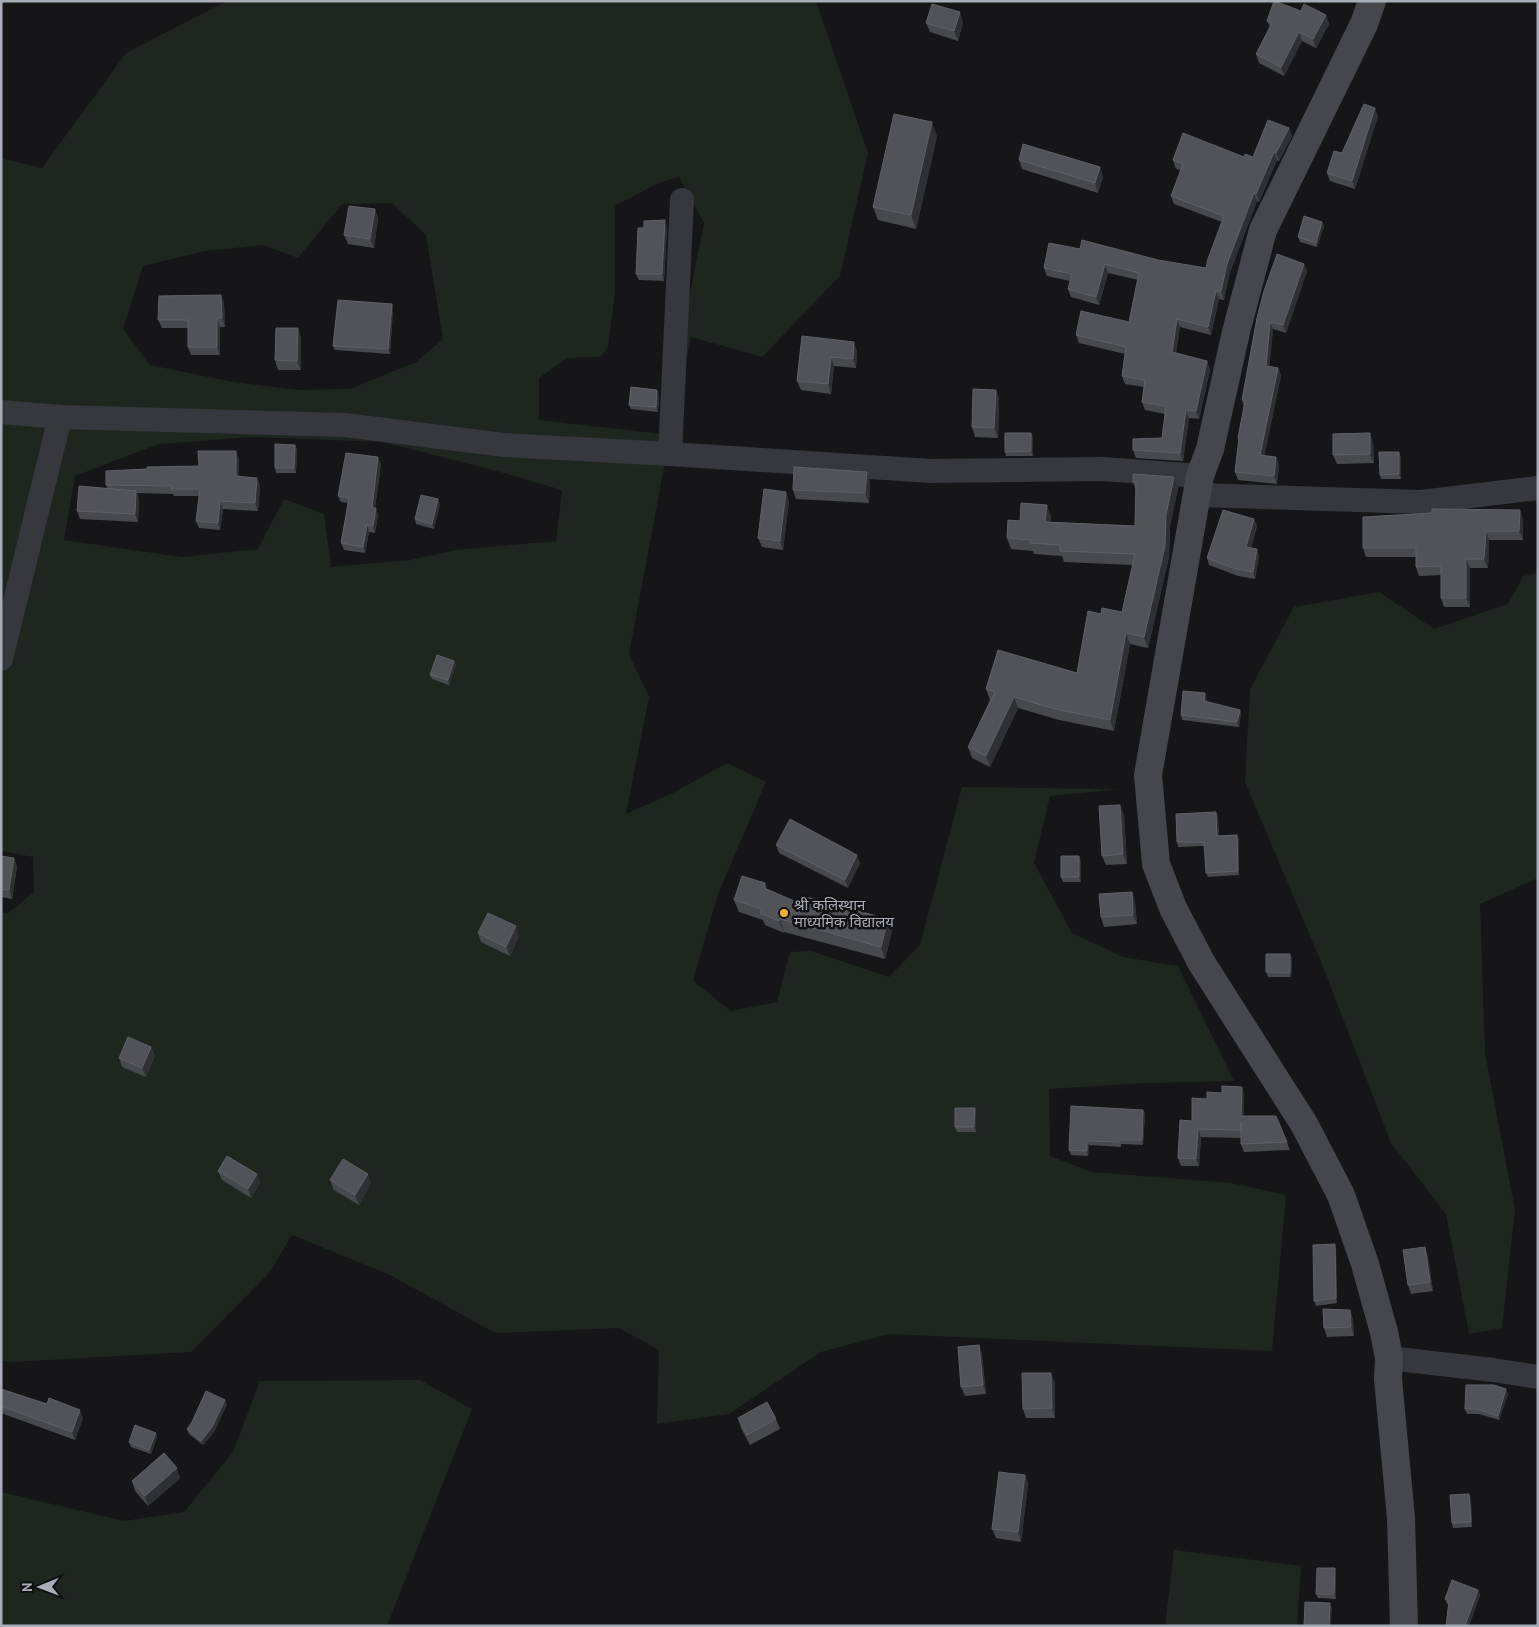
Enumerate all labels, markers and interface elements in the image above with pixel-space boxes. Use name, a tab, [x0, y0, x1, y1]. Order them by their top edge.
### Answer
place label: श्री कलिस्थान माध्यमिक विद्यालय	[794, 895, 894, 931]
marker: श्री कलिस्थान माध्यमिक विद्यालय	[778, 907, 790, 919]
north arrow	[15, 1562, 65, 1612]
text: N	[18, 1582, 36, 1592]

